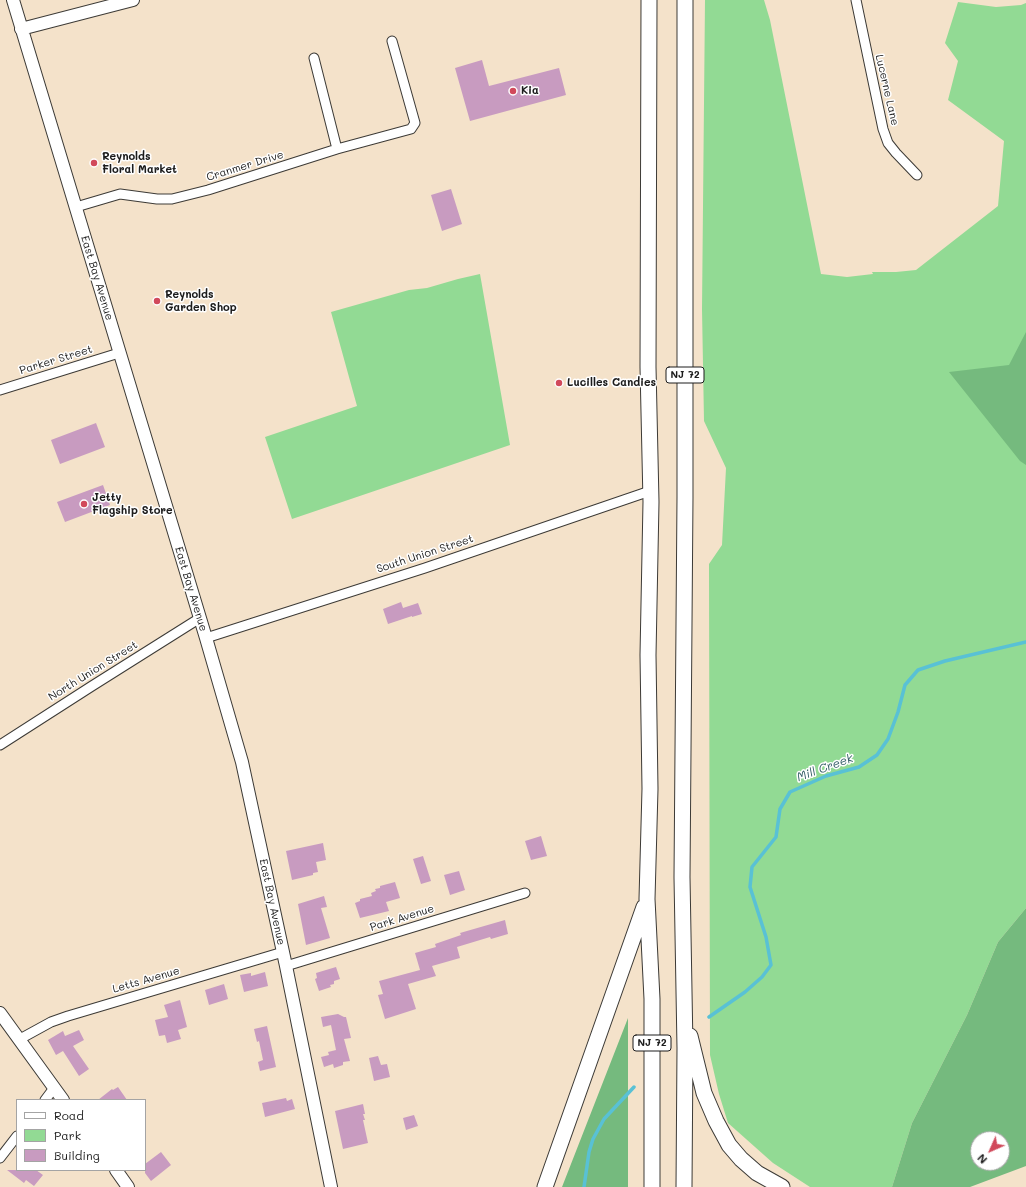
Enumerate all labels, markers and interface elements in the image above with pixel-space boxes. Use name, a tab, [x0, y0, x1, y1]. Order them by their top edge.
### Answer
street label: Lucerne Lane	[872, 53, 902, 127]
place label: Kia	[521, 84, 539, 98]
marker: Kia	[508, 86, 518, 96]
street label: Cranmer Drive	[205, 148, 285, 184]
place label: Reynolds Floral Market	[102, 150, 177, 176]
marker: Reynolds Floral Market	[89, 158, 99, 168]
street label: East Bay Avenue	[78, 234, 116, 322]
place label: Reynolds Garden Shop	[165, 288, 237, 314]
marker: Reynolds Garden Shop	[152, 296, 162, 306]
street label: Parker Street	[18, 343, 94, 377]
road number: NJ 72	[666, 367, 704, 383]
place label: Lucilles Candies	[567, 376, 656, 390]
marker: Lucilles Candies	[554, 378, 564, 388]
place label: Jetty Flagship Store	[92, 491, 173, 517]
marker: Jetty Flagship Store	[79, 499, 89, 509]
street label: South Union Street	[375, 532, 475, 576]
street label: East Bay Avenue	[172, 545, 210, 633]
street label: North Union Street	[46, 638, 140, 704]
water label: Mill Creek	[795, 751, 855, 785]
street label: East Bay Avenue	[256, 858, 288, 946]
street label: Park Avenue	[368, 902, 436, 934]
street label: Letts Avenue	[111, 964, 181, 996]
road number: NJ 72	[633, 1035, 671, 1051]
legend	[16, 1099, 146, 1171]
text: Road	[54, 1107, 84, 1123]
text: Park	[54, 1127, 81, 1143]
north arrow	[970, 1131, 1010, 1171]
text: Building	[54, 1147, 100, 1163]
text: N	[974, 1151, 990, 1167]

